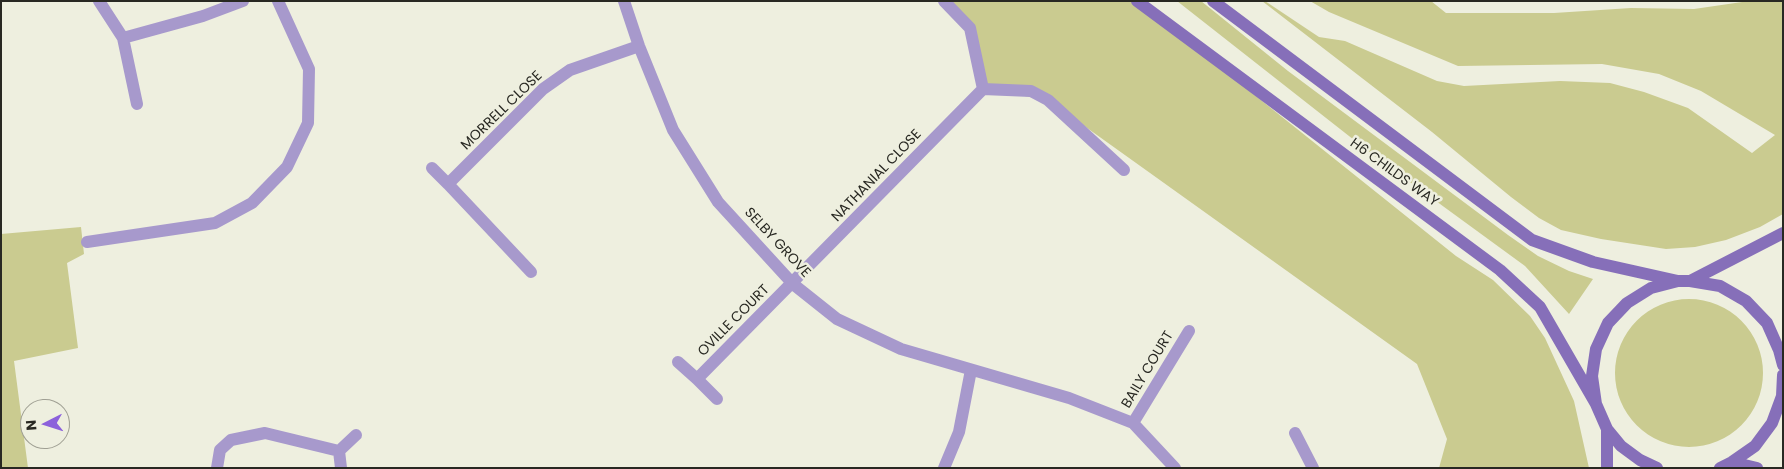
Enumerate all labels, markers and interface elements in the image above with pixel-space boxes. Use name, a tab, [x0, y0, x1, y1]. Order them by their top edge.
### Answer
street label: MORRELL CLOSE	[458, 68, 546, 154]
street label: NATHANIAL CLOSE	[829, 126, 925, 226]
street label: H6 CHILDS WAY	[1346, 135, 1442, 211]
street label: SELBY GROVE	[741, 205, 813, 281]
street label: OVILLE COURT	[695, 282, 773, 360]
street label: BAILY COURT	[1118, 328, 1178, 412]
north arrow	[20, 399, 70, 449]
text: N	[21, 419, 41, 431]

